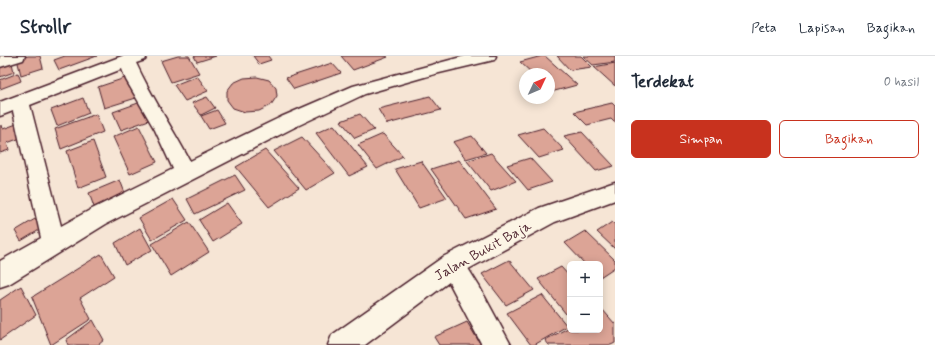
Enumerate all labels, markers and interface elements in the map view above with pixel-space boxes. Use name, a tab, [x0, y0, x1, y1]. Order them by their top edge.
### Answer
text: Strollr	[20, 15, 71, 40]
text: Peta	[751, 19, 777, 37]
text: Lapisan	[799, 19, 845, 37]
text: Bagikan	[867, 19, 915, 37]
north arrow	[519, 68, 555, 104]
text: Terdekat	[631, 71, 694, 93]
text: 0 hasil	[884, 74, 919, 91]
button: Simpan	[631, 120, 771, 158]
button: Bagikan	[779, 120, 919, 158]
street label: Jalan Bukit Baja	[431, 217, 535, 285]
map controls	[567, 261, 603, 333]
button: +	[567, 261, 603, 297]
button: −	[567, 297, 603, 333]

